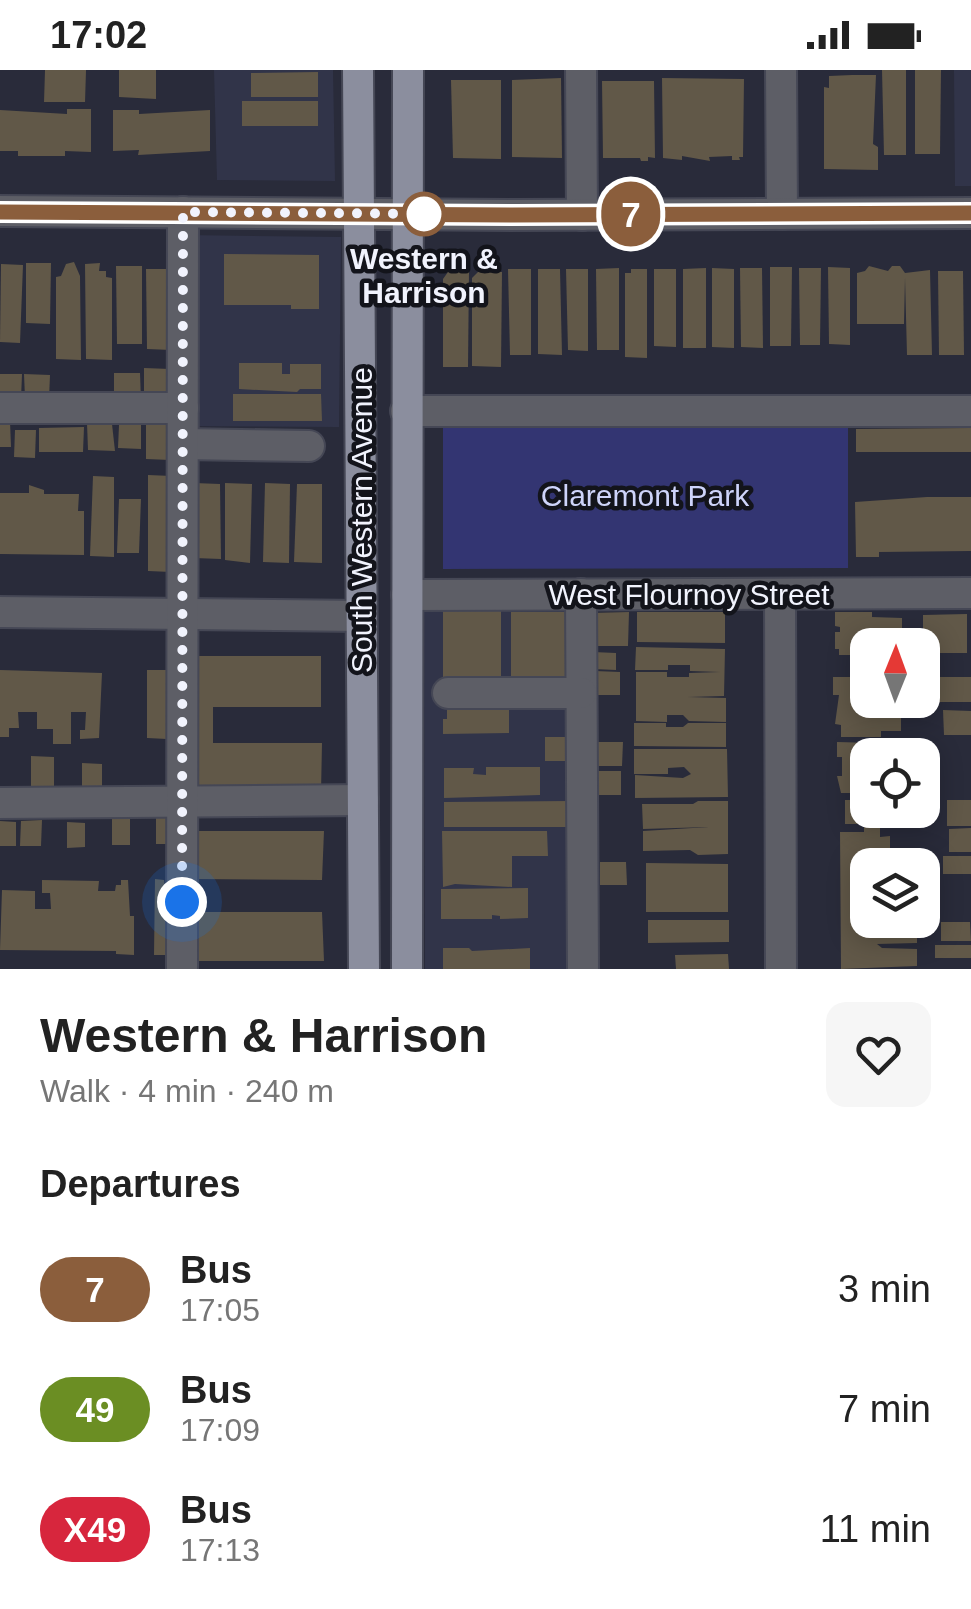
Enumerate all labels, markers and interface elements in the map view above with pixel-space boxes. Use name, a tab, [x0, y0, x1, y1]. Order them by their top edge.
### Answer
text: 17:02	[50, 14, 147, 56]
line badge: 7	[598, 182, 664, 246]
marker: Western & Harrison	[403, 193, 445, 235]
text: 7	[621, 195, 641, 234]
place label: Western & Harrison	[350, 242, 498, 309]
street label: South Western Avenue	[345, 367, 378, 673]
park label: Claremont Park	[541, 479, 750, 512]
street label: West Flournoy Street	[548, 578, 830, 611]
north arrow	[850, 628, 940, 718]
map controls	[850, 628, 940, 938]
button: locate	[850, 738, 940, 828]
button: layers	[850, 848, 940, 938]
your location	[157, 877, 207, 927]
button: heart	[826, 1002, 931, 1107]
text: Western & Harrison	[40, 1009, 487, 1062]
text: Walk · 4 min · 240 m	[40, 1073, 334, 1109]
text: Departures	[40, 1163, 241, 1205]
text: Bus	[180, 1249, 252, 1291]
text: 3 min	[838, 1268, 931, 1310]
text: 7	[85, 1270, 105, 1309]
text: 17:05	[180, 1292, 260, 1328]
text: Bus	[180, 1369, 252, 1411]
text: 7 min	[838, 1388, 931, 1430]
text: 49	[76, 1390, 114, 1429]
text: 17:09	[180, 1412, 260, 1448]
text: Bus	[180, 1489, 252, 1531]
text: 11 min	[820, 1508, 931, 1550]
text: X49	[64, 1510, 126, 1549]
text: 17:13	[180, 1532, 260, 1568]

